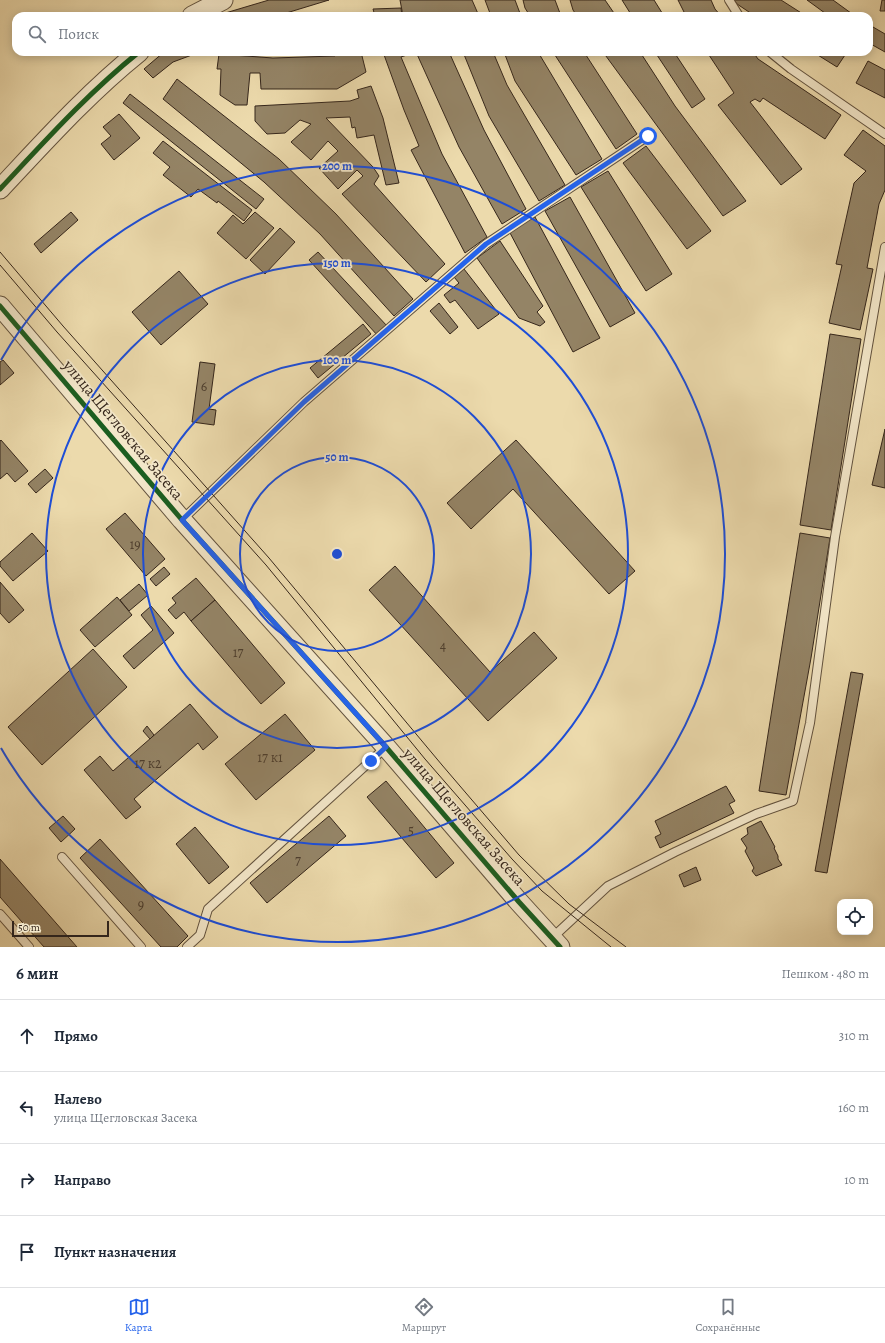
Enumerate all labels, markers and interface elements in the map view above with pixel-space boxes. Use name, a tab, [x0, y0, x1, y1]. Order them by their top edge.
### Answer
search box	[12, 12, 873, 56]
icon: search	[26, 23, 48, 45]
text: Поиск	[58, 24, 99, 44]
route start	[639, 127, 657, 145]
text: 200 m	[322, 158, 352, 174]
text: 150 m	[323, 255, 351, 271]
text: 100 m	[323, 352, 351, 368]
street label: улица Щегловская Засека	[57, 355, 189, 505]
house number: 6	[201, 377, 207, 396]
text: 50 m	[325, 449, 349, 465]
house number: 19	[129, 535, 141, 554]
centre of rings	[330, 547, 344, 561]
house number: 4	[440, 636, 446, 655]
house number: 17	[233, 643, 243, 662]
street label: улица Щегловская Засека	[397, 742, 531, 891]
house number: 17 к1	[257, 748, 283, 767]
route end	[362, 752, 380, 770]
house number: 17 к2	[134, 754, 162, 773]
house number: 5	[408, 821, 414, 840]
house number: 7	[295, 851, 301, 870]
house number: 9	[138, 895, 144, 914]
map controls	[837, 899, 873, 935]
button: locate	[837, 899, 873, 935]
scale bar	[12, 919, 109, 938]
text: 50 m	[18, 920, 40, 935]
text: 6 мин	[16, 962, 58, 985]
text: Пешком · 480 m	[781, 965, 869, 982]
icon: ahead	[16, 1025, 38, 1047]
text: Прямо	[54, 1026, 98, 1046]
text: 310 m	[839, 1027, 869, 1044]
text: Налево	[54, 1089, 102, 1109]
icon: left	[16, 1097, 38, 1119]
text: 160 m	[838, 1099, 869, 1116]
text: улица Щегловская Засека	[54, 1109, 197, 1126]
icon: right	[16, 1169, 38, 1191]
text: Направо	[54, 1170, 111, 1190]
text: 10 m	[844, 1171, 869, 1188]
icon: arrive	[16, 1241, 38, 1263]
text: Пункт назначения	[54, 1242, 176, 1262]
tab: Карта	[125, 1296, 152, 1335]
tab: Маршрут	[402, 1296, 446, 1335]
tab: Сохранённые	[695, 1296, 760, 1335]

